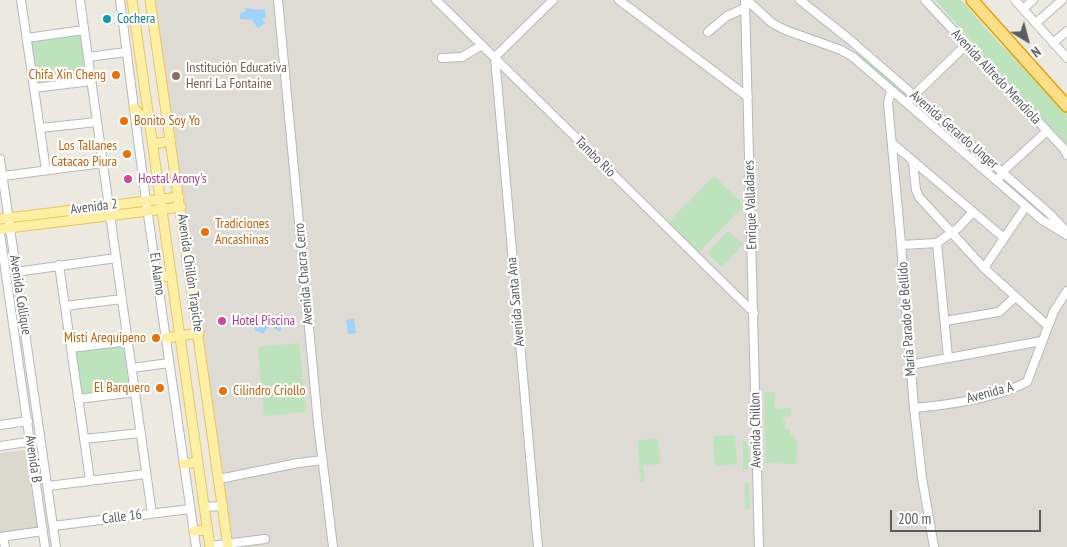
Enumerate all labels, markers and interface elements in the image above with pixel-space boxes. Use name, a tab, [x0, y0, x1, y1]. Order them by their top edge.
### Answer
place label: Cochera	[117, 11, 155, 27]
marker: Cochera	[101, 13, 113, 25]
north arrow	[1002, 15, 1052, 65]
street label: Avenida Alfredo Mendiola	[947, 26, 1045, 128]
text: N	[1028, 43, 1044, 61]
place label: Institución Educativa Henri La Fontaine	[186, 60, 287, 92]
place label: Chifa Xin Cheng	[29, 67, 106, 83]
marker: Chifa Xin Cheng	[110, 69, 122, 81]
marker: Institución Educativa Henri La Fontaine	[170, 70, 182, 82]
street label: Avenida Gerardo Unger	[906, 87, 1002, 173]
place label: Bonito Soy Yo	[134, 113, 200, 129]
marker: Bonito Soy Yo	[118, 115, 130, 127]
street label: Tambo Rio	[571, 133, 619, 181]
place label: Los Tallanes Catacao Piura	[51, 138, 117, 170]
marker: Los Tallanes Catacao Piura	[121, 148, 133, 160]
street label: Enrique Valladares	[741, 160, 761, 250]
place label: Hostal Arony's	[138, 171, 206, 187]
marker: Hostal Arony's	[122, 173, 134, 185]
street label: Avenida 2	[69, 196, 119, 218]
street label: Avenida Chillón Trapiche	[173, 213, 207, 333]
place label: Tradiciones Ancashinas	[215, 216, 269, 248]
street label: Avenida Chacra Cerro	[291, 222, 317, 326]
marker: Tradiciones Ancashinas	[199, 226, 211, 238]
street label: El Alamo	[146, 252, 168, 296]
street label: Avenida Collique	[5, 254, 35, 336]
street label: Avenida Santa Ana	[504, 257, 528, 347]
street label: María Parado de Bellido	[895, 261, 919, 377]
place label: Hotel Piscina	[232, 313, 295, 329]
marker: Hotel Piscina	[216, 315, 228, 327]
place label: Misti Arequipeno	[64, 330, 146, 346]
marker: Misti Arequipeno	[150, 332, 162, 344]
street label: Avenida A	[965, 379, 1015, 407]
place label: El Barquero	[94, 380, 150, 396]
marker: El Barquero	[154, 382, 166, 394]
place label: Cilindro Criollo	[233, 383, 306, 399]
marker: Cilindro Criollo	[217, 385, 229, 397]
street label: Avenida Chillon	[747, 392, 765, 468]
street label: Avenida B	[21, 434, 45, 484]
scale bar	[892, 500, 1043, 532]
street label: Calle 16	[101, 506, 143, 528]
text: 200 m	[898, 509, 931, 528]

